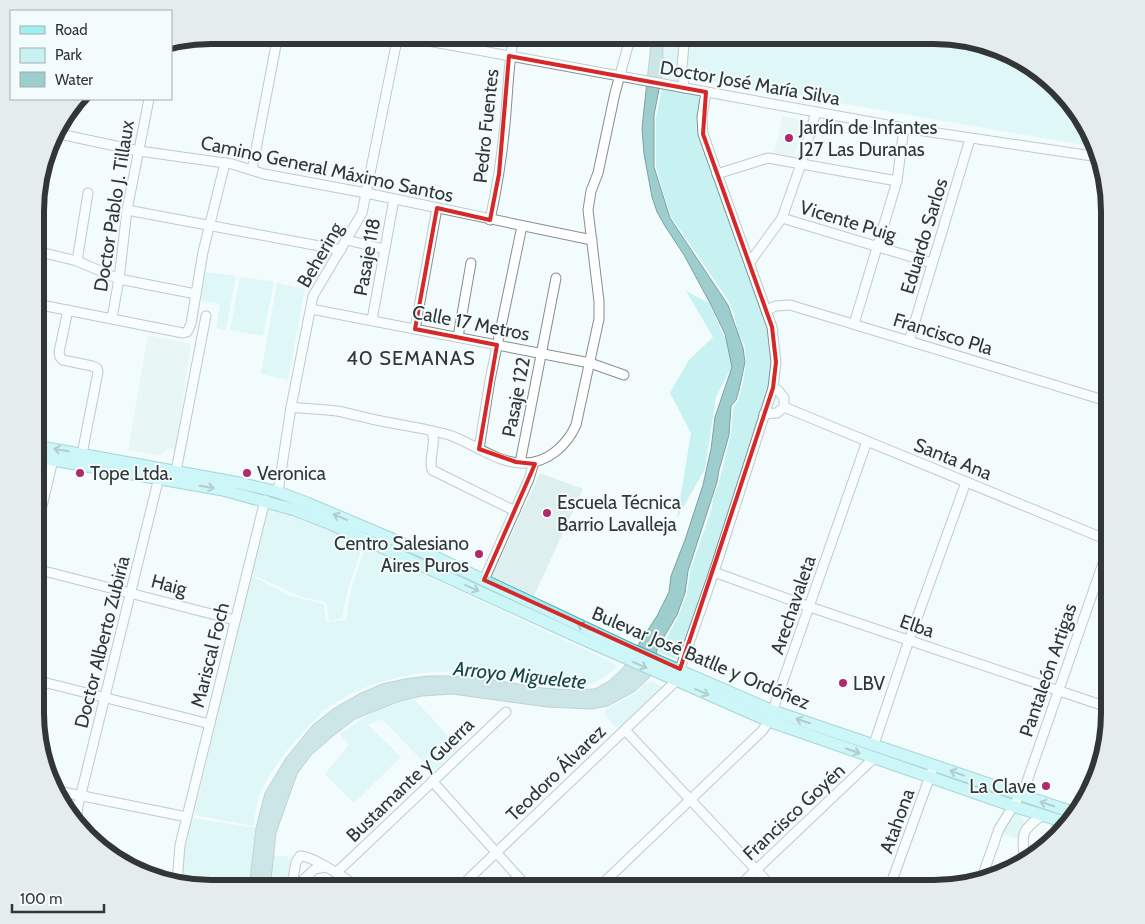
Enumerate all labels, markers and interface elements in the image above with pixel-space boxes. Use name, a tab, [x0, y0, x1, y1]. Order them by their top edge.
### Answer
legend	[10, 10, 172, 100]
text: Road	[55, 21, 88, 39]
text: Park	[55, 46, 82, 64]
street label: Doctor José María Silva	[658, 56, 842, 110]
street label: Pedro Fuentes	[469, 68, 503, 184]
text: Water	[55, 71, 93, 89]
place label: Jardín de Infantes J27 Las Duranas	[798, 116, 938, 161]
street label: Doctor Pablo J. Tillaux	[89, 119, 139, 293]
street label: Camino General Máximo Santos	[199, 131, 455, 207]
marker: Jardín de Infantes J27 Las Duranas	[783, 132, 795, 144]
street label: Eduardo Sarlos	[895, 175, 953, 297]
street label: Vicente Puig	[797, 195, 900, 247]
street label: Pasaje 118	[349, 216, 385, 298]
street label: Behering	[292, 218, 348, 292]
street label: Calle 17 Metros	[410, 300, 532, 346]
street label: Francisco Pla	[890, 308, 996, 360]
district label: 40 SEMANAS	[346, 346, 476, 370]
street label: Pasaje 122	[497, 355, 535, 439]
street label: Santa Ana	[911, 433, 995, 485]
one-way arrow	[54, 445, 70, 455]
place label: Tope Ltda.	[90, 462, 173, 485]
place label: Veronica	[257, 462, 326, 485]
marker: Tope Ltda.	[74, 467, 86, 479]
marker: Veronica	[241, 467, 253, 479]
one-way arrow	[198, 483, 214, 493]
place label: Escuela Técnica Barrio Lavalleja	[557, 491, 681, 536]
marker: Escuela Técnica Barrio Lavalleja	[541, 507, 553, 519]
one-way arrow	[333, 512, 349, 521]
place label: Centro Salesiano Aires Puros	[334, 532, 469, 577]
marker: Centro Salesiano Aires Puros	[473, 548, 485, 560]
street label: Doctor Alberto Zubiría	[69, 553, 135, 731]
street label: Arechavaleta	[765, 553, 821, 657]
street label: Haig	[149, 569, 190, 601]
one-way arrow	[464, 584, 479, 594]
street label: Mariscal Foch	[186, 600, 234, 710]
street label: Pantaleón Artigas	[1014, 600, 1082, 740]
street label: Bulevar José Batlle y Ordóñez	[588, 602, 814, 714]
street label: Elba	[897, 609, 937, 643]
one-way arrow	[577, 622, 592, 631]
water label: Arroyo Miguelete	[451, 656, 588, 694]
one-way arrow	[632, 660, 647, 670]
place label: LBV	[853, 672, 886, 695]
marker: LBV	[837, 677, 849, 689]
one-way arrow	[694, 689, 709, 698]
street label: Bustamante y Guerra	[341, 713, 479, 847]
one-way arrow	[796, 716, 812, 725]
street label: Teodoro Álvarez	[501, 719, 610, 826]
one-way arrow	[845, 747, 860, 756]
street label: Francisco Goyén	[738, 759, 850, 865]
one-way arrow	[950, 768, 966, 777]
place label: La Clave	[969, 775, 1036, 798]
marker: La Clave	[1040, 780, 1052, 792]
street label: Atahona	[875, 785, 919, 857]
one-way arrow	[1039, 799, 1055, 809]
scale bar	[12, 882, 105, 914]
text: 100 m	[20, 890, 62, 908]

